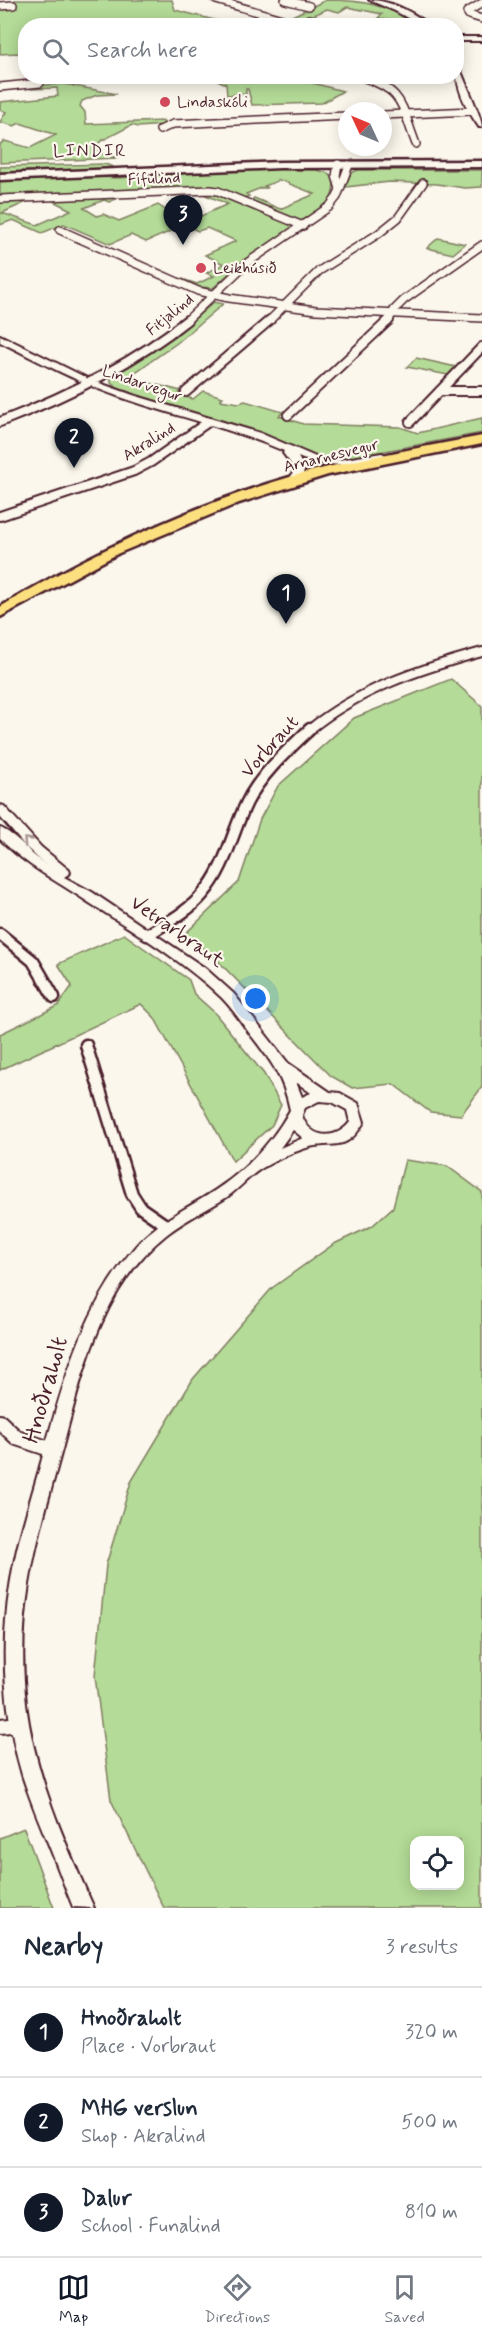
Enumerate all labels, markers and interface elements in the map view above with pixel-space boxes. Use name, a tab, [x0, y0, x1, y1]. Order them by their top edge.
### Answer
search box	[18, 18, 464, 84]
icon: search	[39, 35, 72, 68]
text: Search here	[87, 37, 198, 65]
place label: Lindaskóli	[177, 92, 248, 113]
marker: Lindaskóli	[158, 95, 172, 109]
north arrow	[338, 102, 392, 156]
district label: LINDIR	[53, 139, 127, 163]
street label: Fífulind	[127, 167, 181, 191]
pin: 3	[164, 196, 202, 245]
place label: Leikhúsið	[213, 258, 277, 279]
marker: Leikhúsið	[194, 261, 208, 275]
street label: Fitjalind	[142, 289, 198, 341]
street label: Lindarvegur	[99, 361, 185, 409]
pin: 2	[54, 418, 94, 468]
street label: Akralind	[119, 418, 179, 466]
street label: Arnarnesvegur	[281, 434, 381, 478]
pin: 1	[266, 574, 306, 624]
street label: Vorbraut	[235, 710, 305, 784]
one-way arrow	[23, 837, 34, 848]
street label: Vetrarbraut	[125, 890, 230, 974]
your location	[241, 984, 270, 1013]
street label: Hnoðraholt	[16, 1333, 76, 1447]
map controls	[410, 1836, 464, 1890]
button: locate	[410, 1836, 464, 1890]
text: Nearby	[24, 1930, 103, 1964]
text: 3 results	[386, 1934, 458, 1961]
text: Hnoðraholt	[81, 2005, 181, 2033]
text: 1	[39, 2019, 48, 2046]
text: 320 m	[405, 2019, 458, 2046]
text: Place · Vorbraut	[81, 2033, 216, 2060]
text: MHG verslun	[81, 2095, 198, 2123]
text: 2	[39, 2109, 48, 2136]
text: 500 m	[401, 2109, 458, 2136]
text: Shop · Akralind	[81, 2123, 206, 2150]
text: Dalur	[81, 2185, 131, 2213]
text: 3	[39, 2199, 48, 2226]
text: 810 m	[405, 2199, 458, 2226]
text: School · Funalind	[81, 2213, 221, 2240]
tab: Map	[57, 2271, 90, 2328]
tab: Directions	[204, 2271, 270, 2328]
tab: Saved	[384, 2271, 425, 2328]

